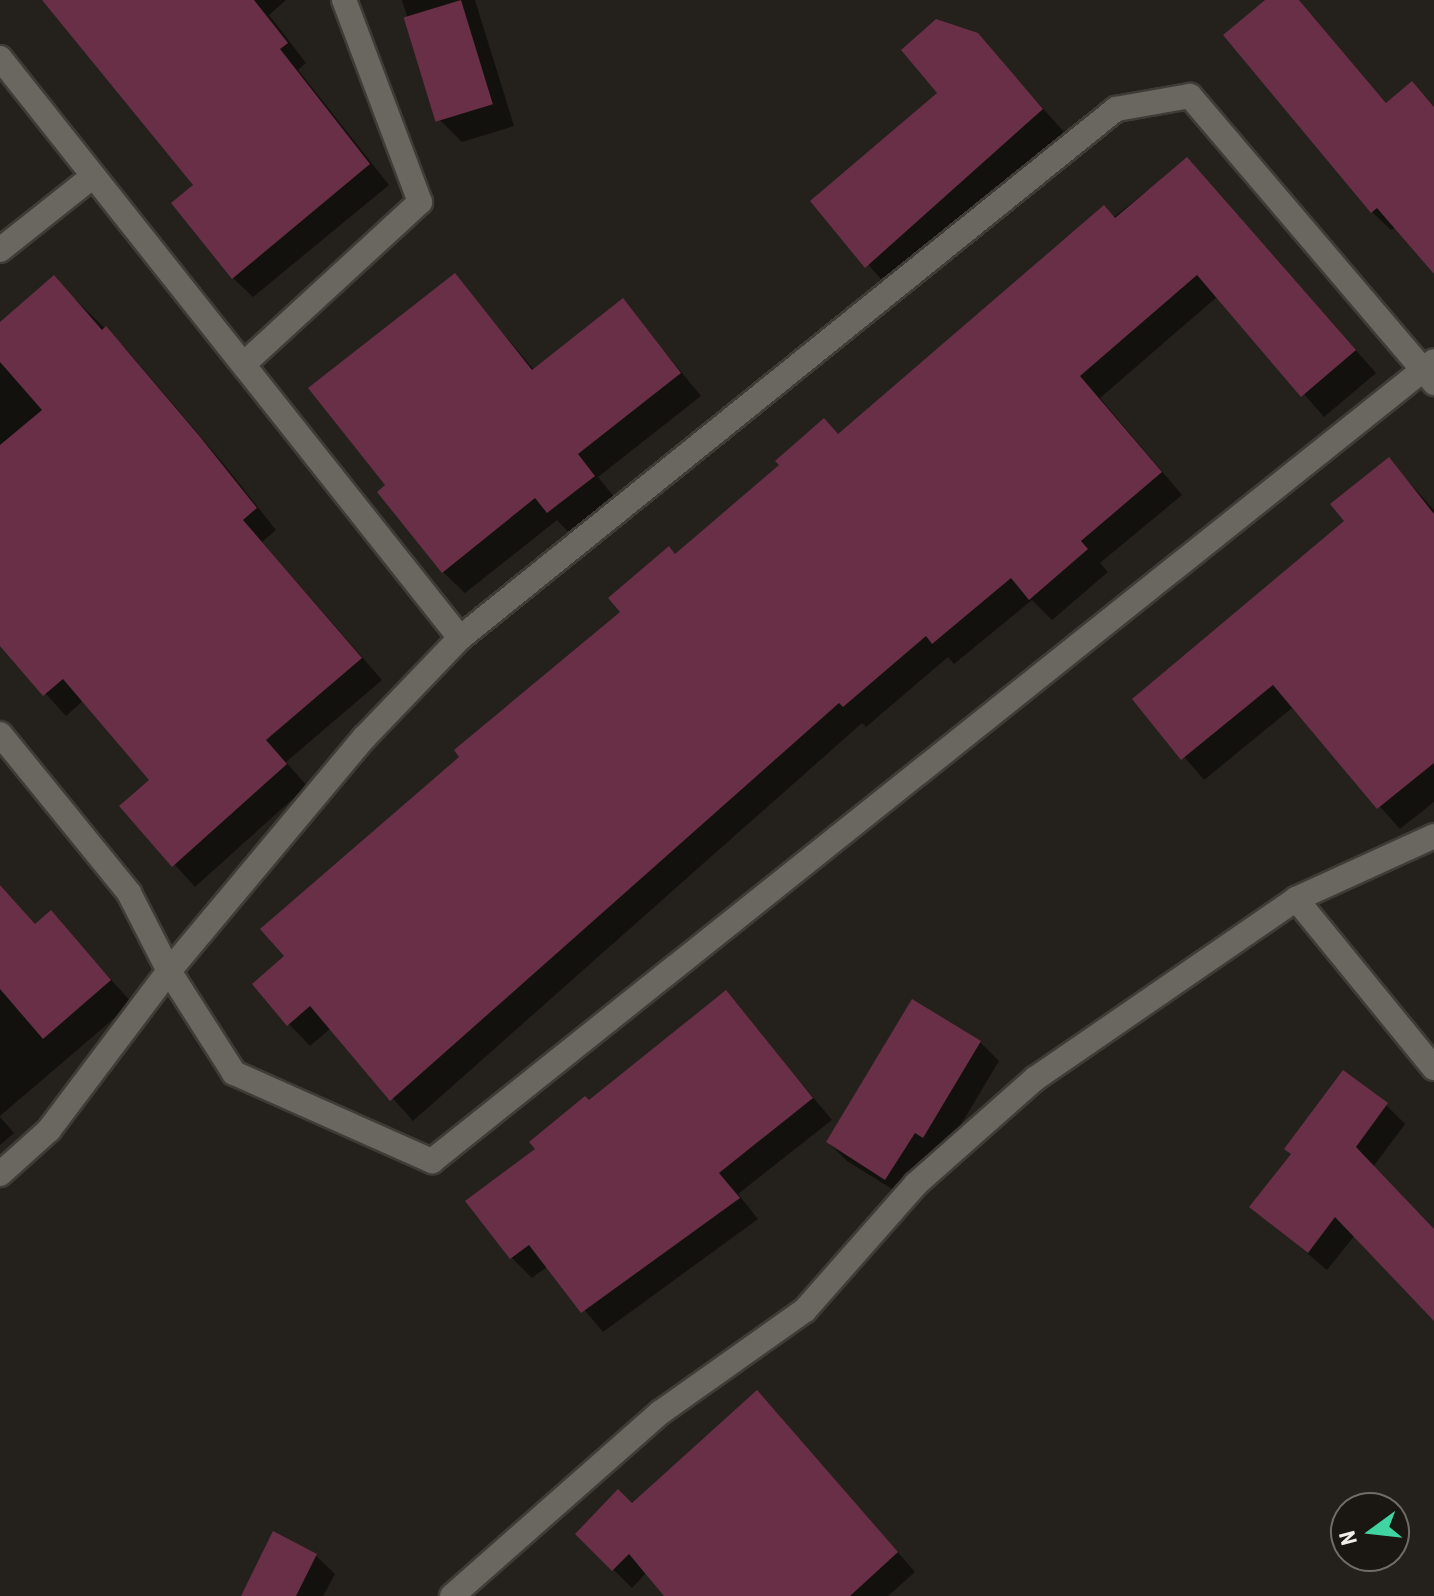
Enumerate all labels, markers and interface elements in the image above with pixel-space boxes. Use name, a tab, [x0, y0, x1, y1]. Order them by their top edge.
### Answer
north arrow	[1330, 1492, 1410, 1572]
text: N	[1334, 1528, 1362, 1548]

